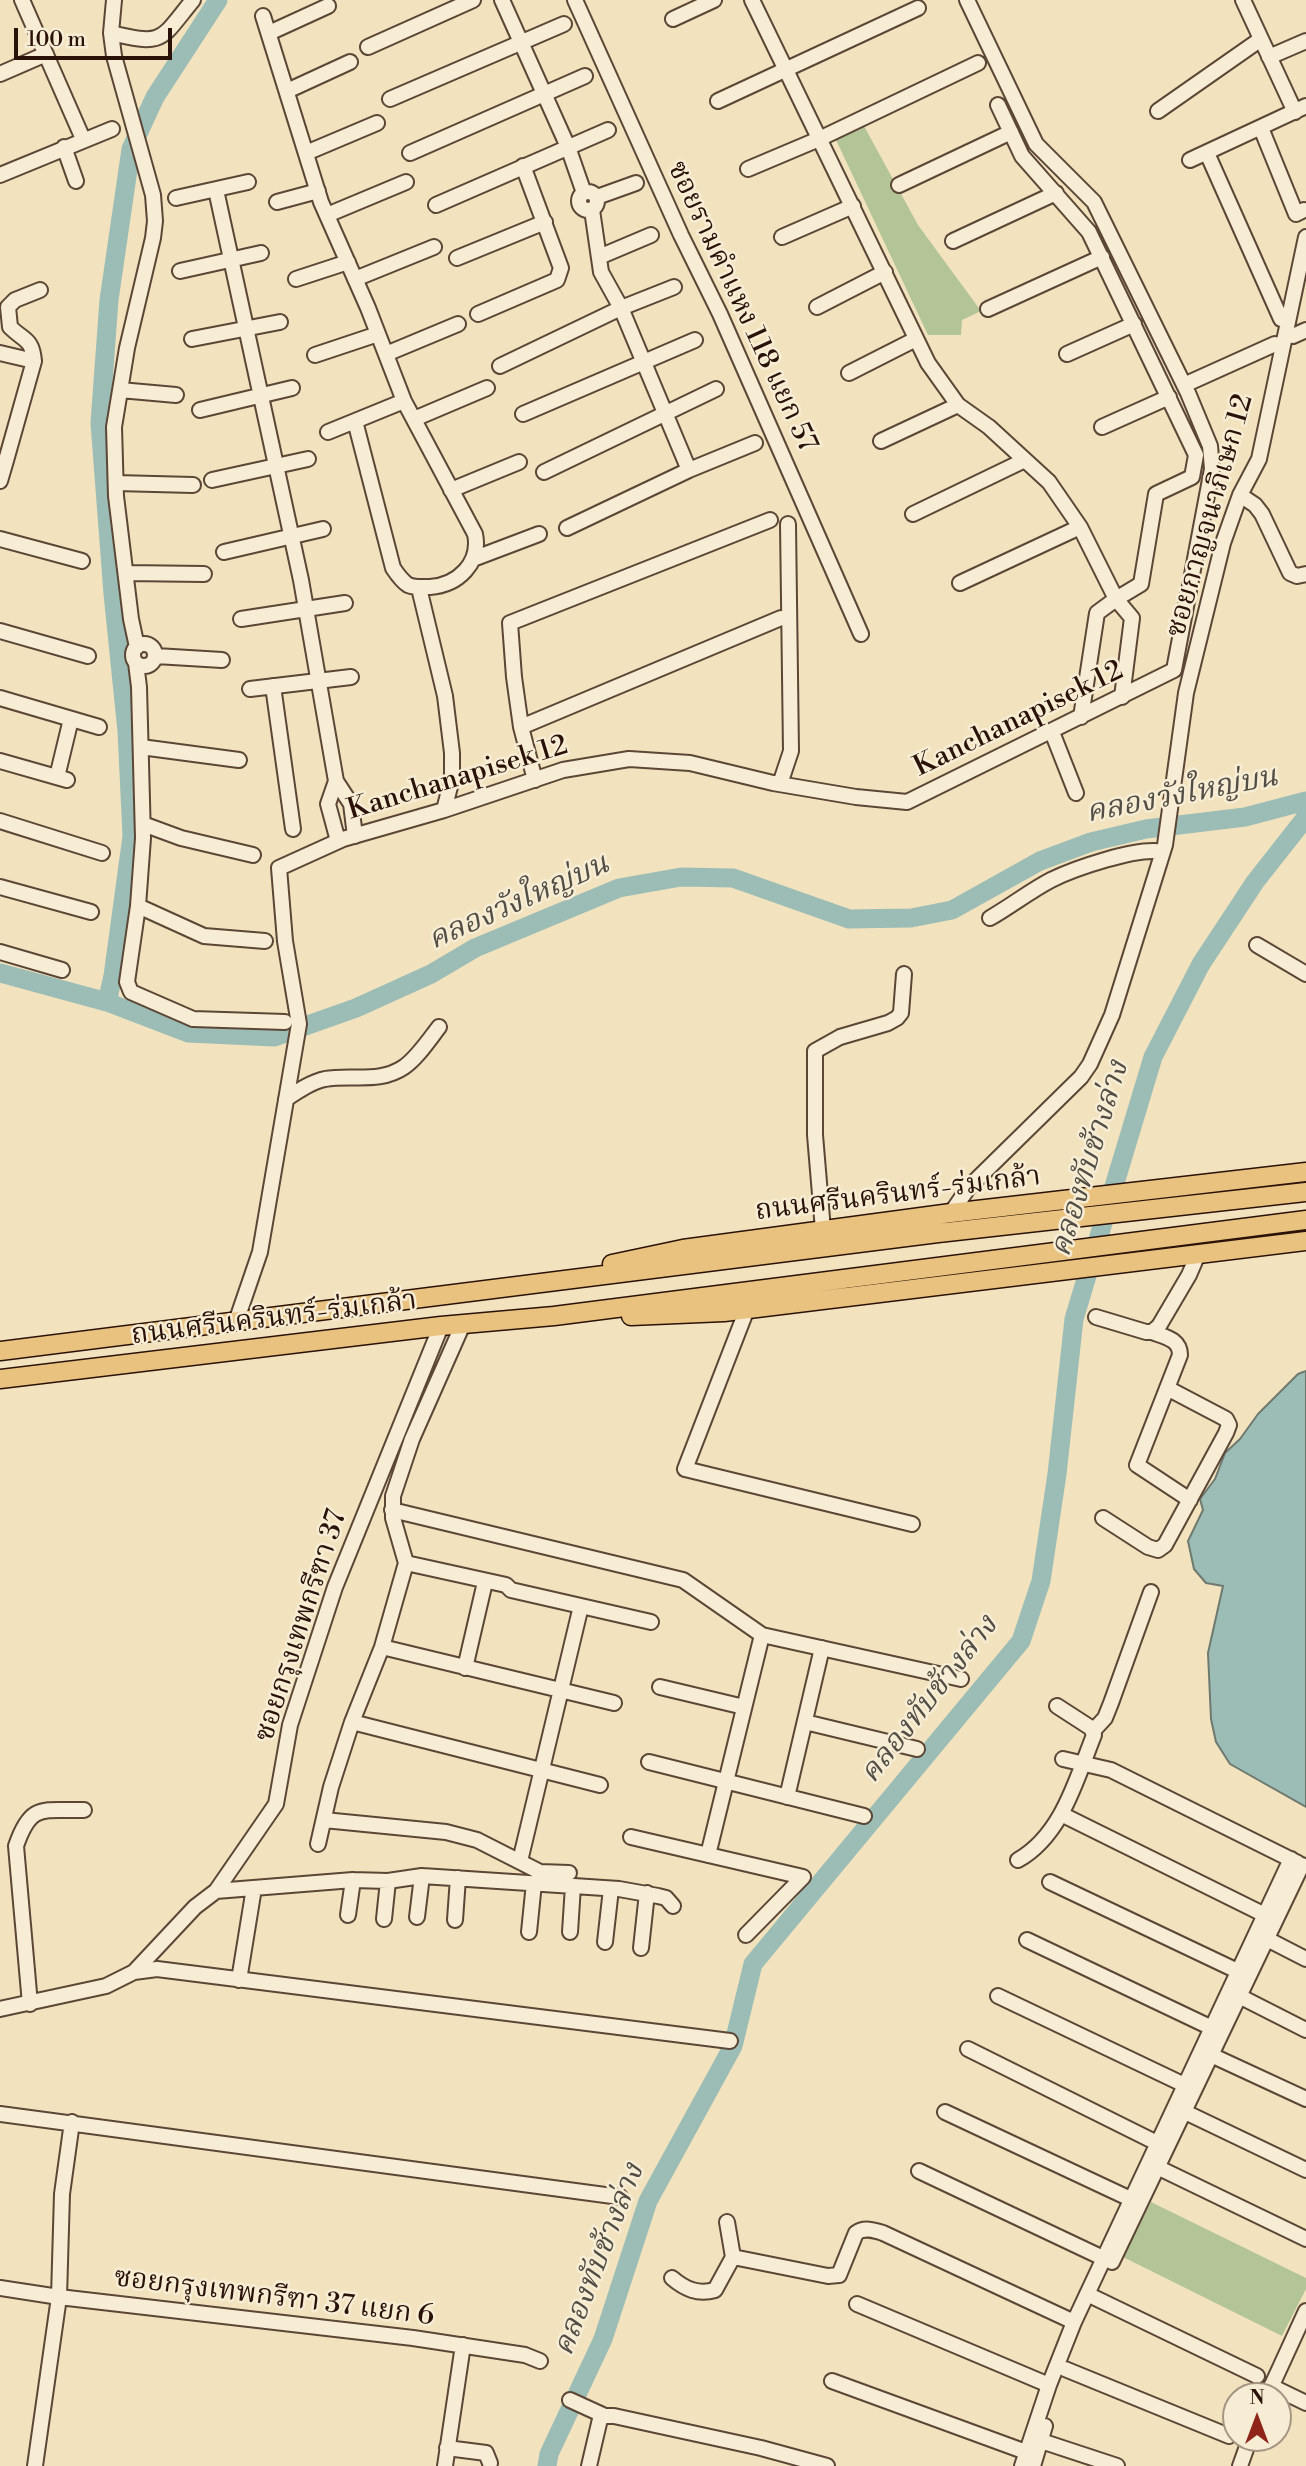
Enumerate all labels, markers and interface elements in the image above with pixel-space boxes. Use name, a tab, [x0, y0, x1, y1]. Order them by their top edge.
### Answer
scale bar	[18, 14, 175, 58]
text: 100 m	[27, 27, 86, 53]
street label: ซอยรามคำแหง 118 แยก 57	[659, 156, 823, 458]
street label: ซอยกาญจนาภิเษก 12	[1160, 391, 1262, 641]
street label: Kanchanapisek 12	[909, 655, 1129, 785]
street label: Kanchanapisek 12	[344, 729, 572, 829]
water label: คลองวังใหญ่บน	[1083, 760, 1281, 832]
water label: คลองวังใหญ่บน	[423, 847, 615, 959]
water label: คลองทับช้างล่าง	[1044, 1057, 1138, 1261]
street label: ถนนศรีนครินทร์-ร่มเกล้า	[753, 1161, 1043, 1229]
street label: ถนนศรีนครินทร์-ร่มเกล้า	[129, 1285, 419, 1353]
street label: ซอยกรุงเทพกรีฑา 37	[249, 1506, 355, 1746]
water label: คลองทับช้างล่าง	[853, 1609, 1007, 1791]
water label: คลองทับช้างล่าง	[547, 2159, 653, 2361]
street label: ซอยกรุงเทพกรีฑา 37 แยก 6	[112, 2262, 436, 2334]
north arrow	[1222, 2382, 1292, 2452]
text: N	[1249, 2386, 1265, 2410]

